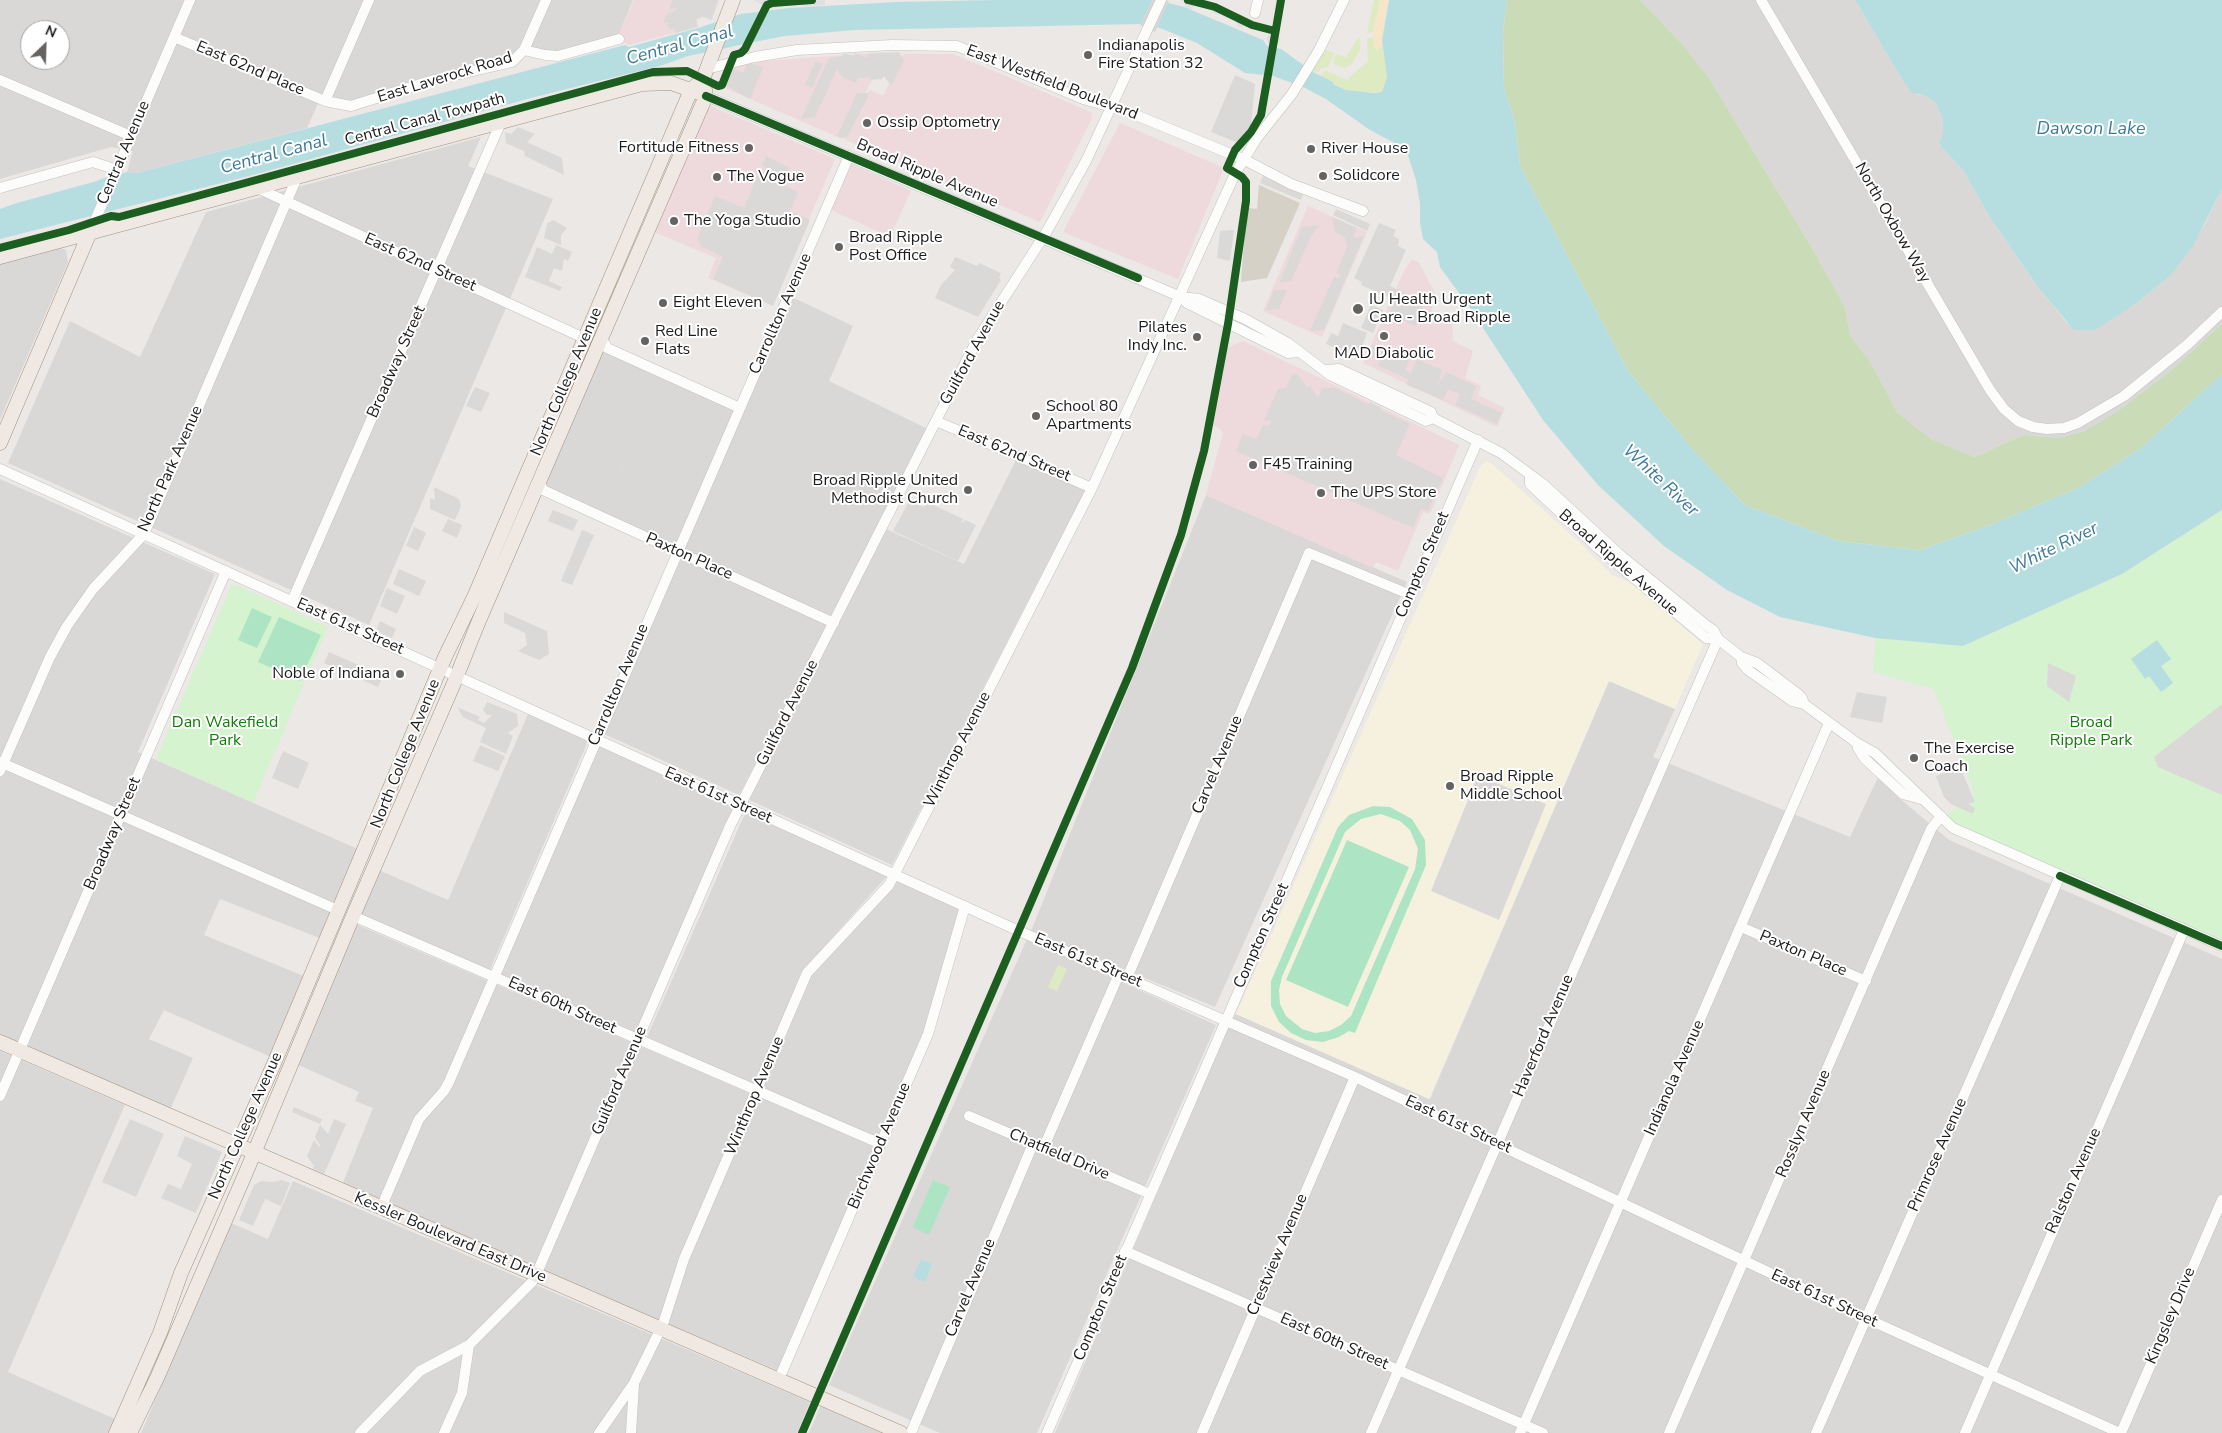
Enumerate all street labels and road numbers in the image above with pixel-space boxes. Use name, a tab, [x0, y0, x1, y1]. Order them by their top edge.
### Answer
street label: East 62nd Place	[193, 38, 307, 100]
street label: East Westfield Boulevard	[963, 41, 1141, 125]
street label: East Laverock Road	[375, 48, 515, 108]
street label: Central Canal Towpath	[343, 89, 507, 151]
street label: Central Avenue	[94, 98, 154, 208]
street label: Broad Ripple Avenue	[853, 135, 1001, 213]
street label: North Oxbow Way	[1850, 160, 1934, 286]
street label: East 62nd Street	[361, 230, 479, 296]
street label: Carrollton Avenue	[746, 250, 816, 378]
street label: Guilford Avenue	[936, 297, 1010, 409]
street label: Broadway Street	[364, 303, 430, 421]
street label: North College Avenue	[527, 305, 607, 459]
street label: North Park Avenue	[135, 403, 207, 535]
street label: East 62nd Street	[955, 422, 1073, 486]
street label: Broad Ripple Avenue	[1554, 506, 1682, 620]
street label: Compton Street	[1392, 509, 1454, 621]
street label: Paxton Place	[642, 529, 736, 585]
street label: East 61st Street	[293, 595, 407, 659]
street label: Carrollton Avenue	[585, 621, 653, 749]
street label: Guilford Avenue	[753, 657, 823, 769]
street label: North College Avenue	[367, 677, 445, 831]
street label: Winthrop Avenue	[921, 689, 995, 811]
street label: Carvel Avenue	[1189, 713, 1247, 817]
street label: East 61st Street	[661, 764, 775, 828]
street label: Broadway Street	[81, 775, 145, 893]
street label: Compton Street	[1230, 880, 1294, 992]
street label: Paxton Place	[1756, 927, 1850, 981]
street label: East 61st Street	[1031, 930, 1145, 992]
street label: Haverford Avenue	[1510, 972, 1578, 1100]
street label: East 60th Street	[505, 974, 619, 1038]
street label: Indianola Avenue	[1641, 1017, 1709, 1139]
street label: Guilford Avenue	[588, 1024, 652, 1138]
street label: Winthrop Avenue	[721, 1034, 789, 1158]
street label: North College Avenue	[205, 1049, 287, 1203]
street label: Rosslyn Avenue	[1773, 1067, 1835, 1181]
street label: Birchwood Avenue	[845, 1080, 915, 1212]
street label: East 61st Street	[1402, 1092, 1514, 1158]
street label: Primrose Avenue	[1904, 1095, 1972, 1215]
street label: Chatfield Drive	[1006, 1125, 1112, 1185]
street label: Ralston Avenue	[2042, 1125, 2106, 1237]
street label: Kessler Boulevard East Drive	[351, 1189, 549, 1287]
street label: Crestview Avenue	[1244, 1191, 1312, 1319]
street label: Carvel Avenue	[942, 1236, 1000, 1340]
street label: Compton Street	[1070, 1252, 1132, 1364]
street label: Kingsley Drive	[2142, 1265, 2200, 1367]
street label: East 61st Street	[1768, 1266, 1880, 1332]
street label: East 60th Street	[1277, 1310, 1391, 1374]

